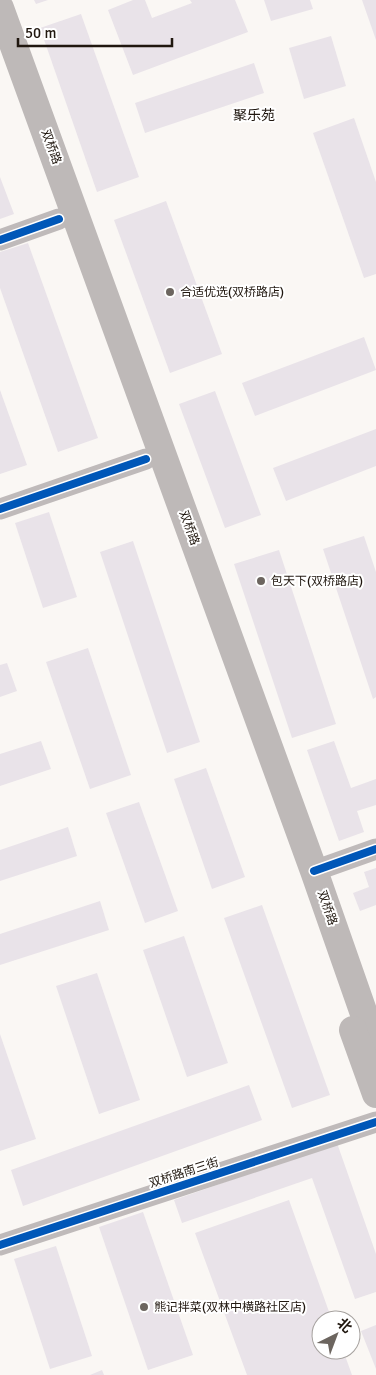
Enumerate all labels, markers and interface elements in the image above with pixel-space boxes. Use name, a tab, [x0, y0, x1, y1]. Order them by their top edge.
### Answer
scale bar	[18, 15, 171, 47]
text: 50 m	[25, 24, 56, 42]
district label: 聚乐苑	[233, 107, 275, 124]
street label: 双桥路	[38, 128, 64, 166]
place label: 合适优选(双桥路店)	[180, 285, 284, 300]
marker: 合适优选(双桥路店)	[164, 286, 176, 298]
street label: 双桥路	[176, 509, 202, 547]
place label: 包天下(双桥路店)	[271, 574, 363, 589]
marker: 包天下(双桥路店)	[255, 575, 267, 587]
street label: 双桥路	[314, 889, 340, 927]
street label: 双桥路南三街	[147, 1155, 221, 1191]
place label: 熊记拌菜(双林中横路社区店)	[154, 1300, 306, 1315]
marker: 熊记拌菜(双林中横路社区店)	[138, 1301, 150, 1313]
north arrow	[311, 1310, 361, 1360]
text: 北	[333, 1315, 355, 1337]

